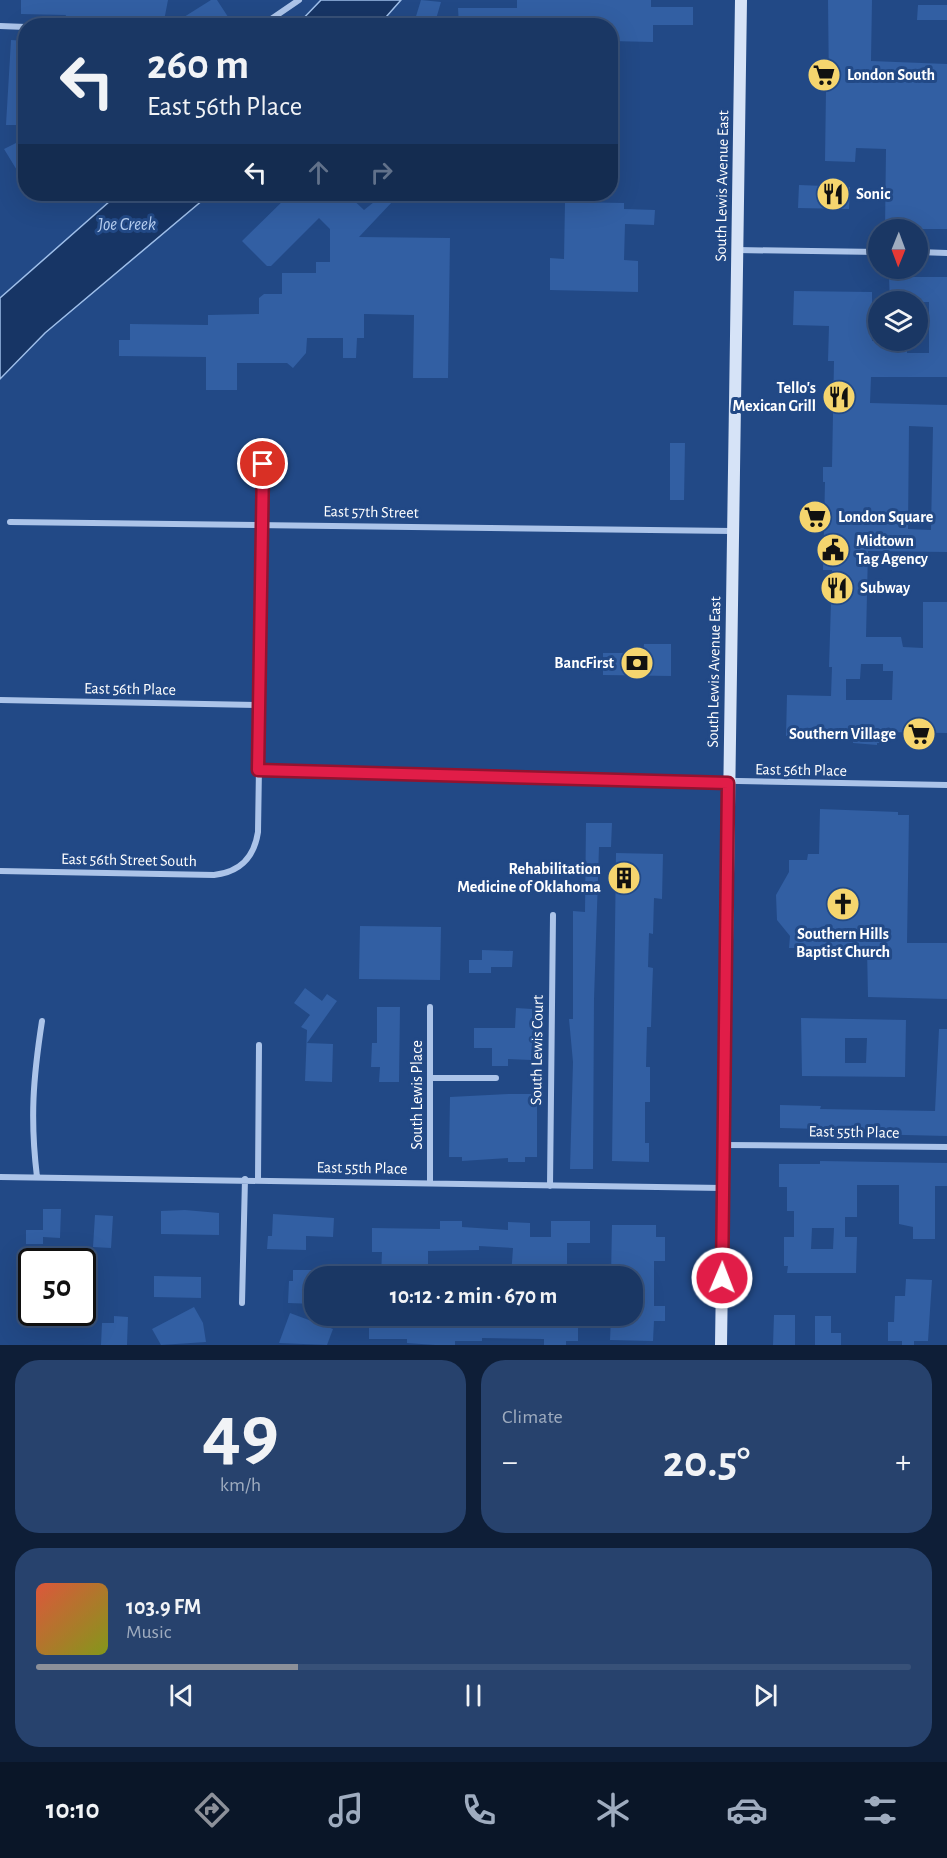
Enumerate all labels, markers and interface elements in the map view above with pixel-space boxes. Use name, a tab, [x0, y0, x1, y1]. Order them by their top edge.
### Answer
icon: left	[48, 42, 126, 120]
text: 260 m	[147, 44, 249, 86]
supermarket icon: London South	[806, 57, 842, 93]
place label: London South	[847, 67, 935, 83]
text: East 56th Place	[147, 93, 302, 120]
street label: South Lewis Avenue East	[713, 110, 731, 262]
icon: left	[239, 156, 272, 189]
icon: ahead	[302, 156, 335, 189]
icon: right	[365, 156, 398, 189]
restaurant icon: Sonic	[815, 176, 851, 212]
place label: Sonic	[856, 186, 890, 202]
water label: Joe Creek	[97, 216, 156, 234]
north arrow	[868, 219, 928, 279]
map controls	[868, 219, 928, 351]
button: layers	[868, 291, 928, 351]
restaurant icon: Tello's Mexican Grill	[821, 379, 857, 415]
place label: Tello's Mexican Grill	[733, 380, 816, 414]
pin	[237, 438, 288, 489]
icon: arrive	[246, 447, 279, 480]
supermarket icon: London Square	[797, 499, 833, 535]
street label: East 57th Street	[323, 503, 419, 521]
place label: London Square	[838, 509, 934, 525]
public building icon: Midtown Tag Agency	[815, 532, 851, 568]
place label: Midtown Tag Agency	[856, 533, 929, 568]
restaurant icon: Subway	[819, 570, 855, 606]
place label: Subway	[860, 580, 911, 597]
street label: South Lewis Avenue East	[705, 596, 723, 748]
bank icon: BancFirst	[619, 645, 655, 681]
place label: BancFirst	[554, 655, 615, 671]
street label: East 56th Place	[84, 680, 176, 698]
supermarket icon: Southern Village	[901, 716, 937, 752]
place label: Southern Village	[789, 726, 896, 742]
street label: East 56th Place	[755, 761, 847, 779]
street label: East 56th Street South	[61, 851, 197, 869]
building icon: Rehabilitation Medicine of Oklahoma	[606, 860, 642, 896]
place label: Rehabilitation Medicine of Oklahoma	[457, 861, 601, 895]
church icon: Southern Hills Baptist Church	[825, 886, 861, 922]
place label: Southern Hills Baptist Church	[796, 926, 890, 960]
street label: South Lewis Court	[528, 995, 546, 1105]
street label: South Lewis Place	[409, 1040, 425, 1150]
street label: East 55th Place	[808, 1123, 900, 1141]
street label: East 55th Place	[316, 1159, 408, 1177]
position arrow	[690, 1246, 754, 1310]
speed limit sign: 50	[18, 1248, 96, 1326]
text: 10:12 · 2 min · 670 m	[390, 1285, 557, 1307]
text: 49	[202, 1395, 279, 1473]
text: Climate	[502, 1407, 563, 1427]
text: 20.5°	[663, 1440, 750, 1485]
text: −	[502, 1446, 518, 1479]
text: +	[895, 1446, 911, 1479]
text: km/h	[220, 1475, 261, 1495]
text: 103.9 FM	[126, 1596, 201, 1618]
text: Music	[126, 1622, 172, 1642]
icon: previous	[165, 1679, 198, 1712]
icon: pause	[457, 1679, 490, 1712]
icon: next	[749, 1679, 782, 1712]
icon: directions	[191, 1789, 233, 1831]
icon: music	[325, 1789, 367, 1831]
icon: phone	[458, 1789, 500, 1831]
icon: climate	[592, 1789, 634, 1831]
icon: car	[726, 1789, 768, 1831]
icon: filters	[859, 1789, 901, 1831]
text: 10:10	[46, 1796, 100, 1823]

